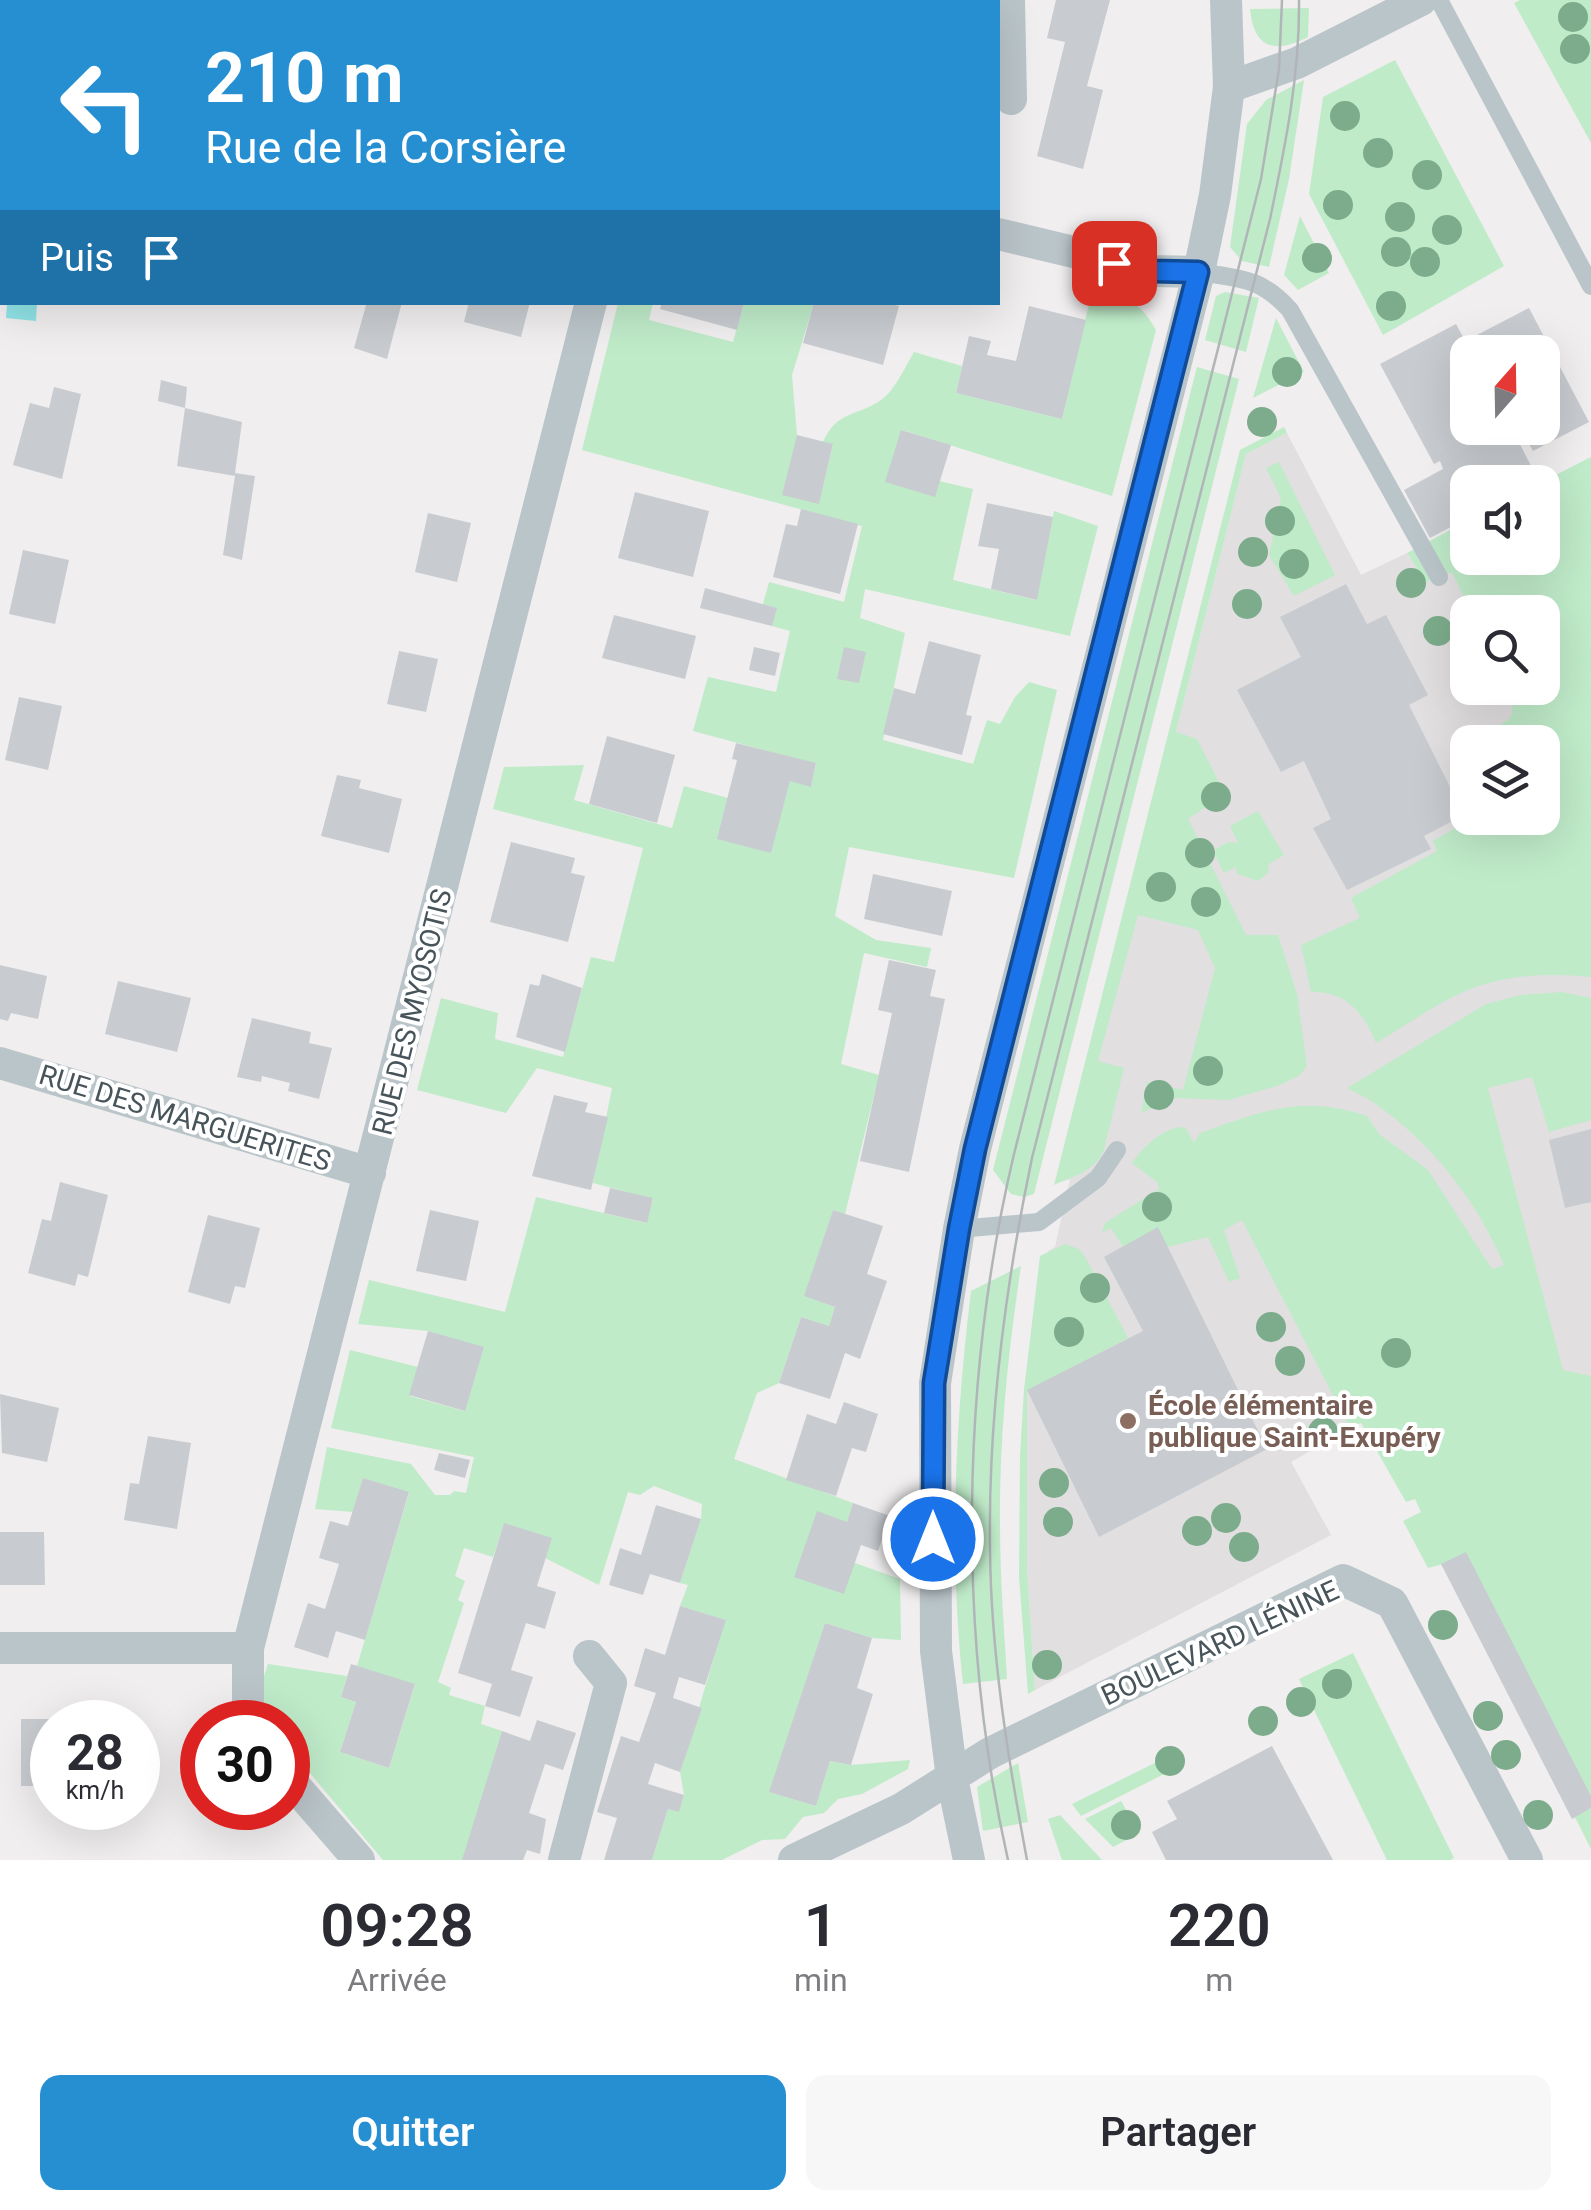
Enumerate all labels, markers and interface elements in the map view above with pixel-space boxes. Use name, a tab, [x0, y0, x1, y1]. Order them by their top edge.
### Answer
text: 210 m	[205, 37, 404, 119]
icon: left	[40, 40, 170, 170]
text: Rue de la Corsière	[205, 121, 566, 174]
pin	[1072, 221, 1157, 306]
icon: arrive	[134, 230, 189, 285]
text: Puis	[40, 236, 114, 280]
icon: arrive	[1087, 236, 1142, 291]
north arrow	[1450, 335, 1560, 445]
map controls	[1450, 335, 1560, 835]
button: sound	[1450, 465, 1560, 575]
button: search	[1450, 595, 1560, 705]
button: layers	[1450, 725, 1560, 835]
street label: RUE DES MYOSOTIS	[365, 886, 459, 1138]
street label: RUE DES MARGUERITES	[35, 1058, 335, 1178]
place label: École élémentaire publique Saint-Exupéry	[1148, 1389, 1441, 1454]
marker: École élémentaire publique Saint-Exupéry	[1117, 1410, 1139, 1432]
position arrow	[881, 1487, 985, 1591]
street label: BOULEVARD LÉNINE	[1096, 1574, 1344, 1712]
speed limit sign: 30	[180, 1700, 310, 1830]
text: 28	[66, 1724, 124, 1782]
text: km/h	[66, 1776, 124, 1805]
text: 09:28	[320, 1890, 474, 1961]
text: 1	[804, 1890, 838, 1961]
text: 220	[1168, 1890, 1271, 1961]
text: Arrivée	[347, 1961, 447, 1999]
text: min	[794, 1961, 848, 1999]
text: m	[1205, 1961, 1233, 1999]
button: Quitter	[40, 2075, 786, 2190]
button: Partager	[806, 2075, 1551, 2190]

